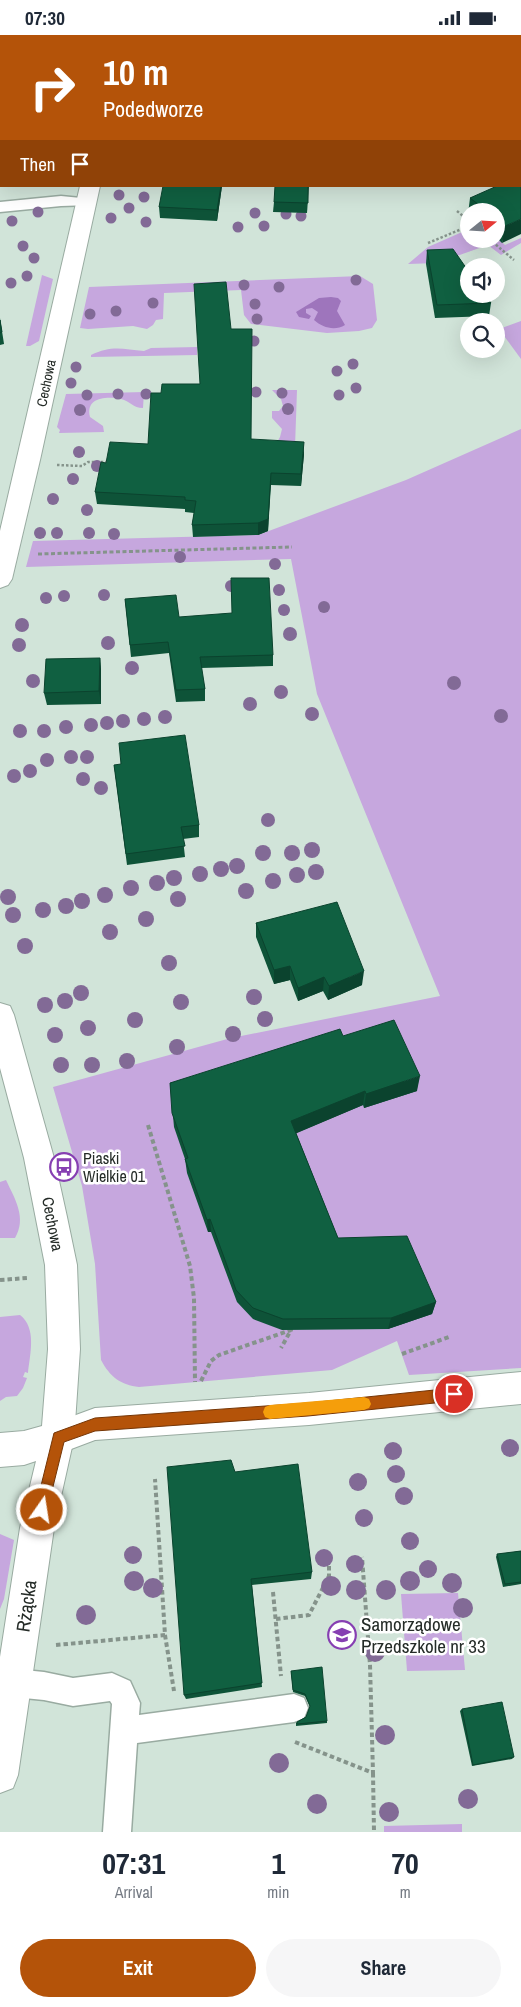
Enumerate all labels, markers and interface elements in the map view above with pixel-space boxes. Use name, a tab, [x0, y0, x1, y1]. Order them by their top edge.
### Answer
text: 07:30	[25, 5, 65, 31]
text: 10 m	[103, 49, 168, 96]
icon: right	[20, 55, 85, 120]
text: Podedworze	[103, 94, 203, 124]
icon: arrive	[66, 150, 94, 178]
text: Then	[20, 151, 56, 177]
north arrow	[460, 203, 505, 247]
map controls	[460, 203, 505, 358]
button: sound	[460, 258, 505, 303]
button: search	[460, 313, 505, 358]
street label: Cechowa	[32, 357, 60, 408]
place label: Piaski Wielkie 01	[83, 1147, 146, 1187]
bus stop icon: Piaski Wielkie 01	[49, 1152, 79, 1182]
street label: Cechowa	[37, 1195, 69, 1254]
pin	[433, 1373, 475, 1415]
icon: arrive	[440, 1380, 468, 1408]
position arrow	[15, 1483, 67, 1535]
street label: Rżącka	[10, 1578, 43, 1634]
place label: Samorządowe Przedszkole nr 33	[361, 1611, 486, 1659]
school or university icon: Samorządowe Przedszkole nr 33	[327, 1620, 357, 1650]
text: 07:31	[102, 1843, 165, 1883]
text: 1	[271, 1843, 285, 1883]
text: 70	[391, 1843, 419, 1883]
text: Arrival	[115, 1881, 153, 1903]
text: min	[267, 1881, 289, 1903]
text: m	[400, 1881, 411, 1903]
button: Exit	[20, 1939, 256, 1997]
button: Share	[266, 1939, 501, 1997]

